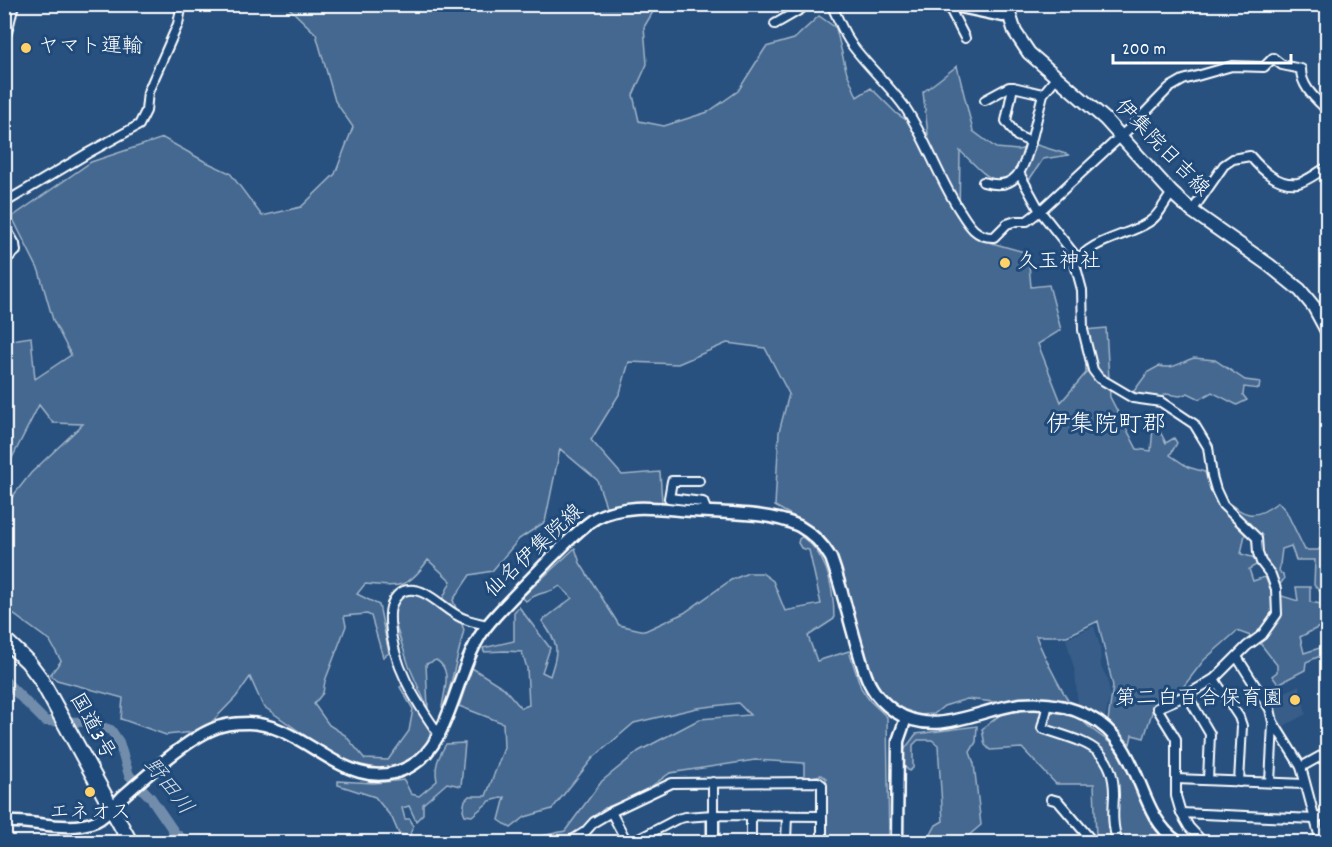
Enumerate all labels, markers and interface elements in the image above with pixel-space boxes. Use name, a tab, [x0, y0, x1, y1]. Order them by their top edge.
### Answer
scale bar	[1113, 27, 1292, 65]
place label: ヤマト運輸	[38, 33, 143, 63]
text: 200 m	[1122, 38, 1166, 63]
marker: ヤマト運輸	[19, 41, 33, 55]
street label: 伊集院日吉線	[1106, 93, 1216, 205]
place label: 久玉神社	[1017, 248, 1101, 278]
marker: 久玉神社	[998, 256, 1012, 270]
district label: 伊集院町郡	[1046, 409, 1166, 443]
street label: 仙名伊集院線	[479, 498, 591, 606]
place label: 第二白百合保育園	[1115, 685, 1283, 715]
street label: 国道3号	[60, 688, 122, 766]
marker: 第二白百合保育園	[1288, 693, 1302, 707]
water label: 野田川	[134, 751, 200, 823]
marker: エネオス	[83, 785, 97, 799]
place label: エネオス	[49, 799, 131, 829]

